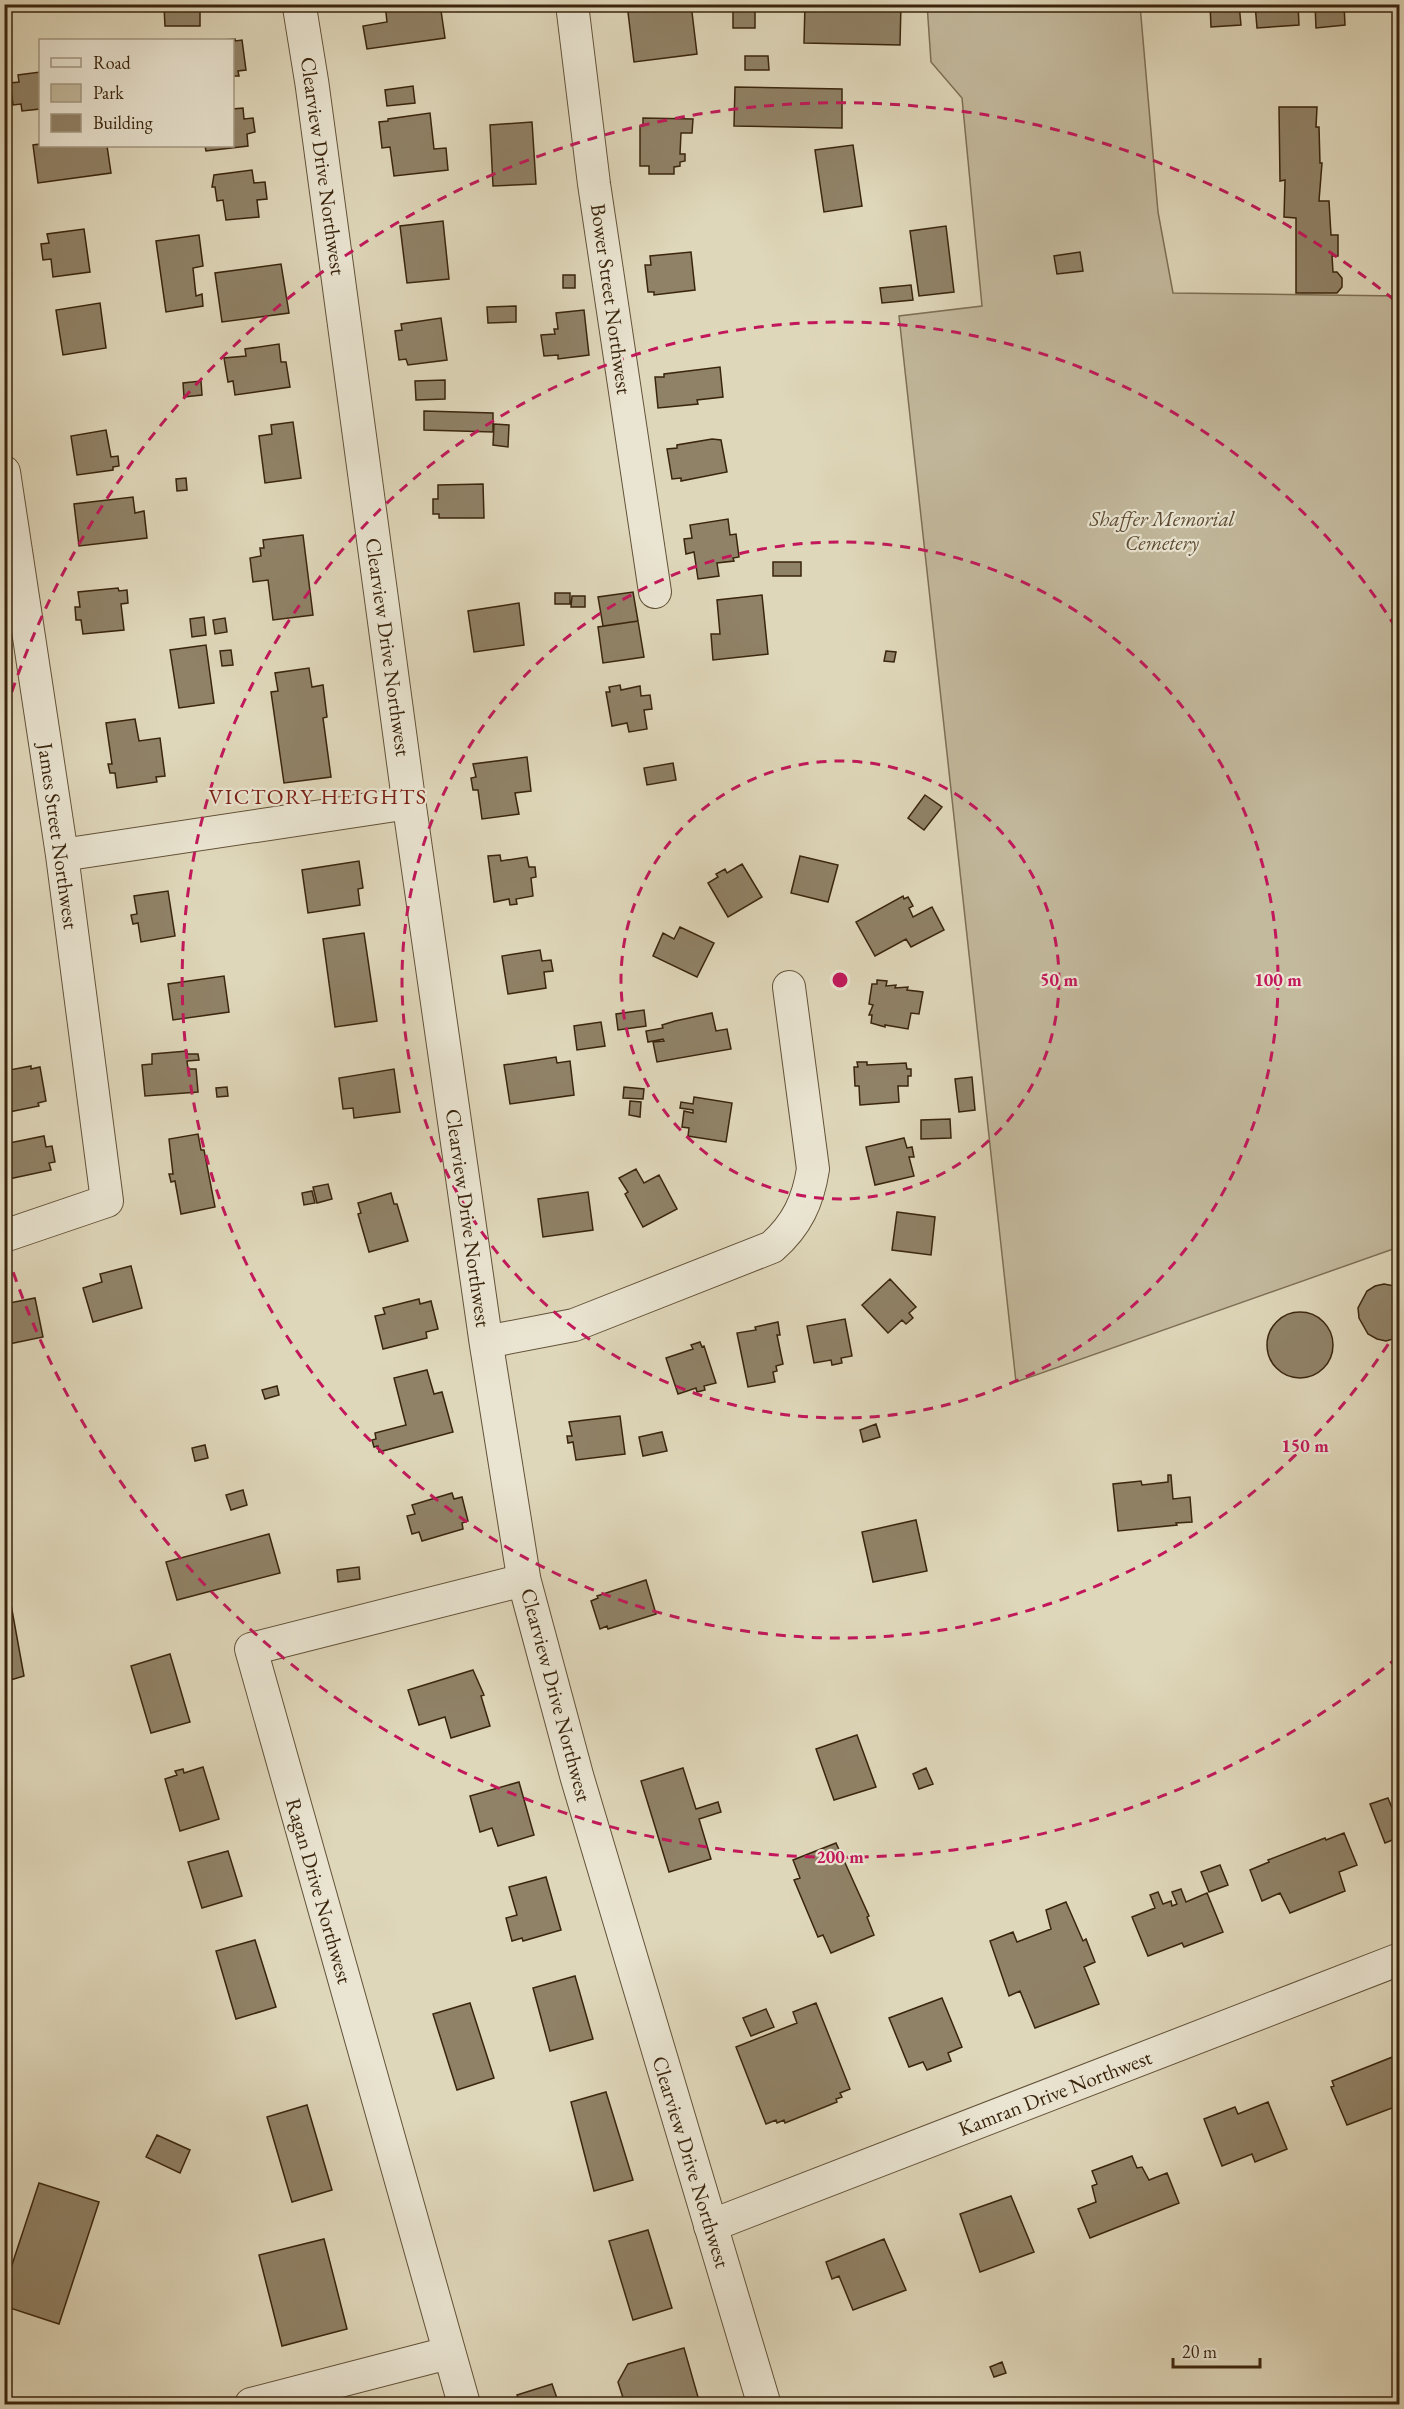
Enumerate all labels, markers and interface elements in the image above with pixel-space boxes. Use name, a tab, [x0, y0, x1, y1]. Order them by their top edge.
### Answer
legend	[39, 39, 234, 147]
text: Road	[93, 51, 132, 74]
street label: Clearview Drive Northwest	[295, 55, 352, 277]
text: Park	[93, 81, 124, 104]
text: Building	[93, 111, 153, 134]
street label: Bower Street Northwest	[585, 202, 638, 396]
park label: Shaffer Memorial Cemetery	[1088, 505, 1236, 556]
street label: Clearview Drive Northwest	[360, 536, 417, 758]
street label: James Street Northwest	[32, 739, 85, 931]
district label: VICTORY HEIGHTS	[208, 782, 428, 811]
text: 50 m	[1040, 968, 1078, 991]
text: 100 m	[1254, 968, 1302, 991]
centre of rings	[830, 970, 850, 990]
street label: Clearview Drive Northwest	[440, 1107, 497, 1329]
text: 150 m	[1281, 1434, 1329, 1457]
street label: Clearview Drive Northwest	[515, 1585, 598, 1805]
street label: Ragan Drive Northwest	[280, 1795, 359, 1987]
text: 200 m	[816, 1845, 864, 1868]
street label: Kamran Drive Northwest	[954, 2043, 1156, 2142]
street label: Clearview Drive Northwest	[646, 2053, 737, 2271]
scale bar	[1173, 2331, 1260, 2369]
text: 20 m	[1182, 2340, 1217, 2363]

